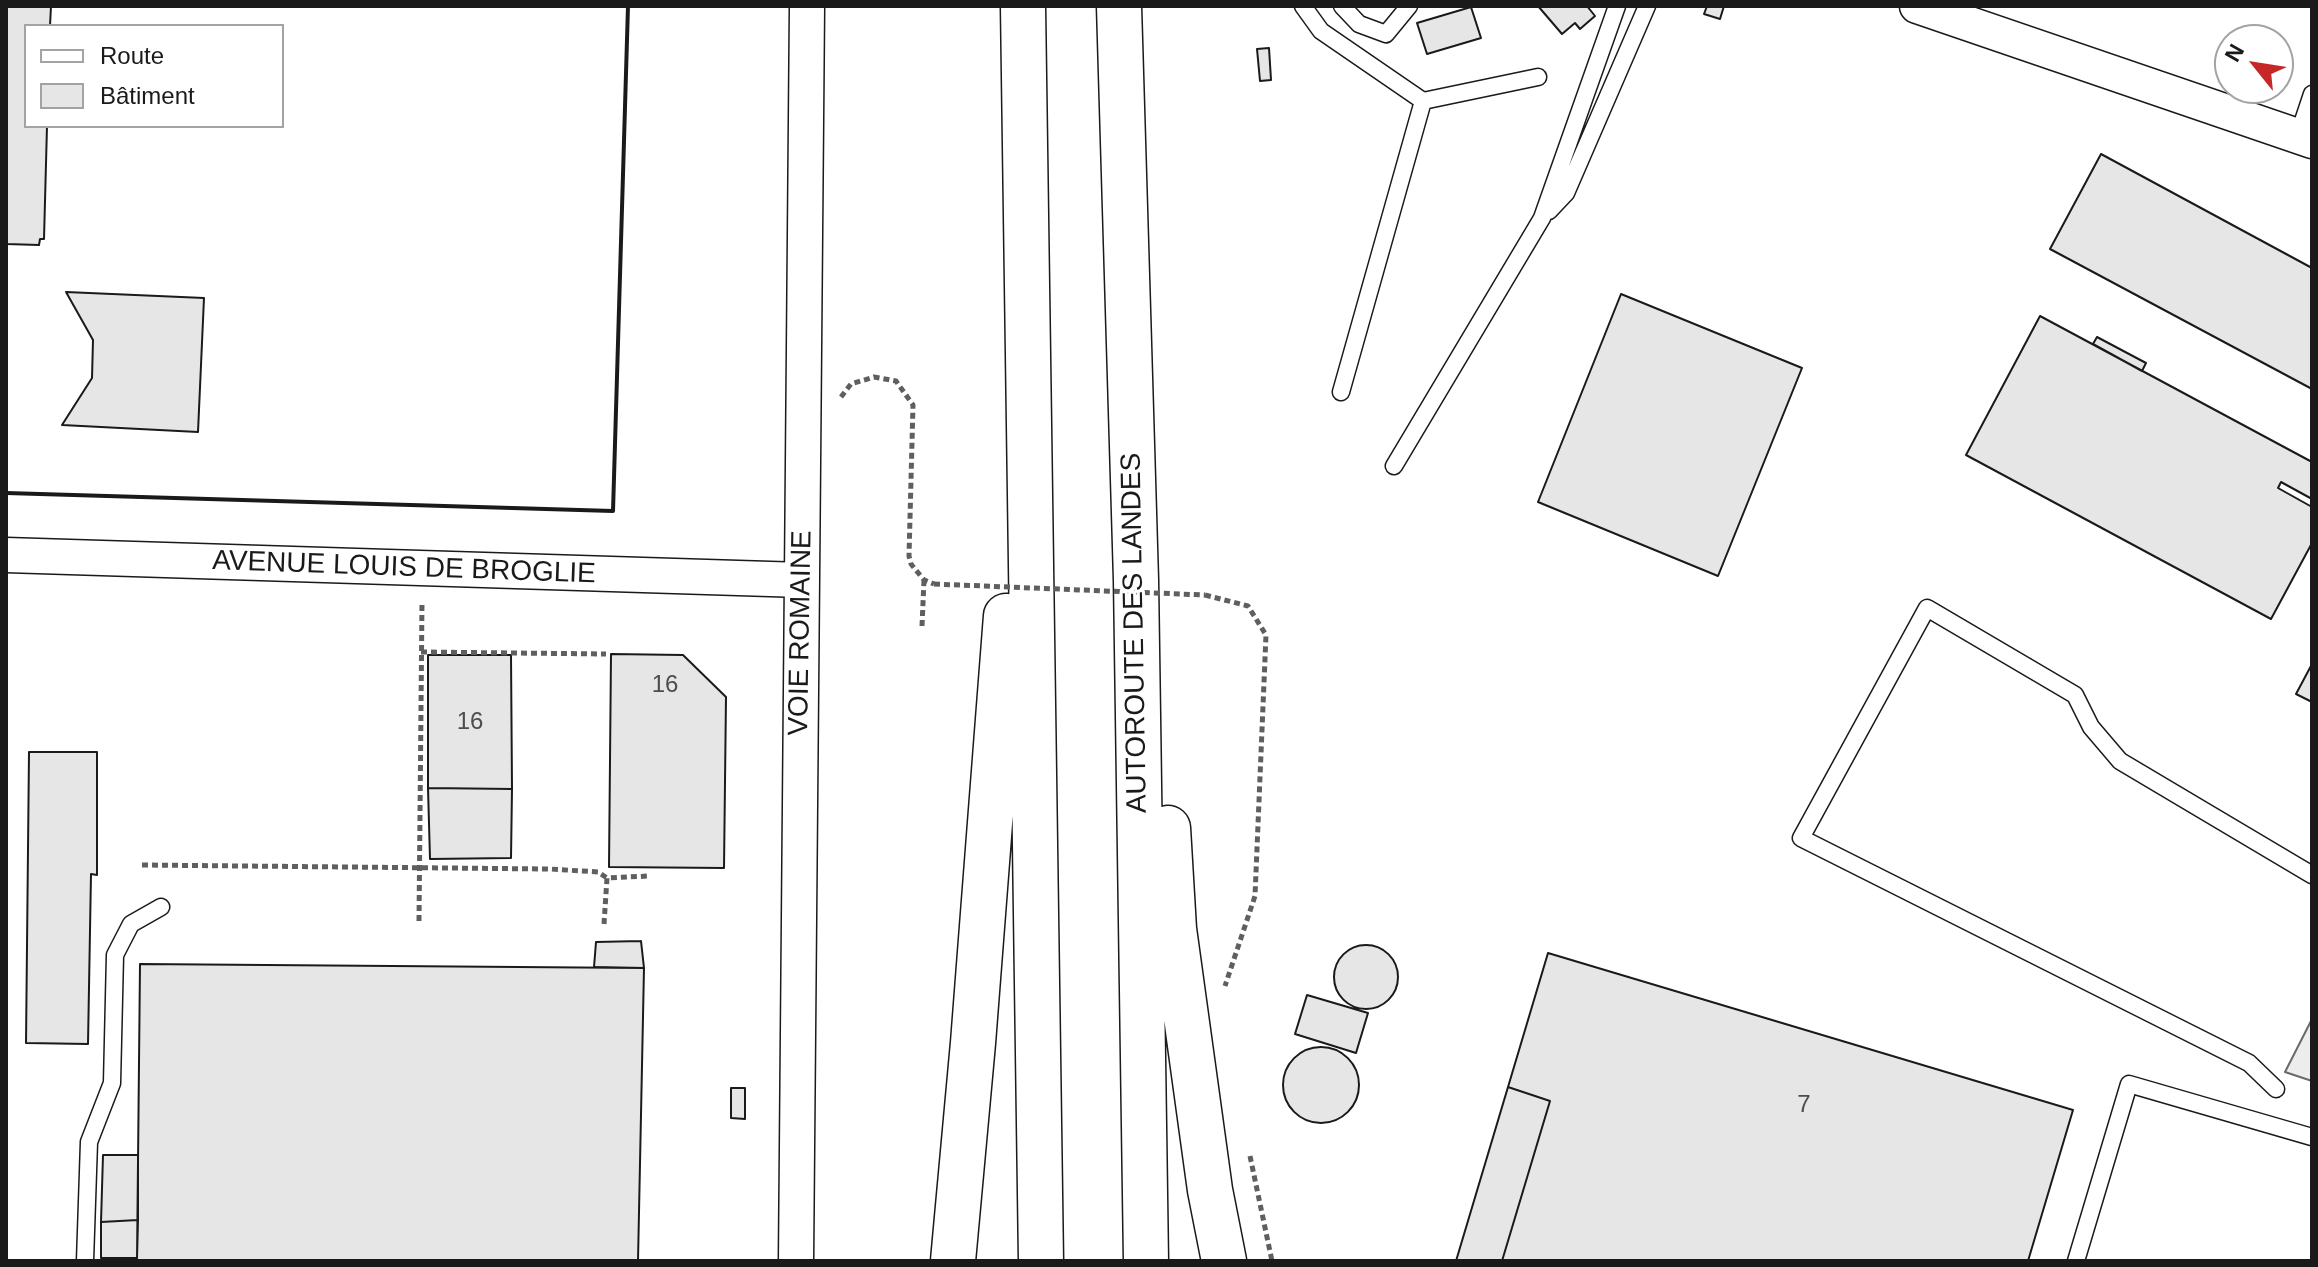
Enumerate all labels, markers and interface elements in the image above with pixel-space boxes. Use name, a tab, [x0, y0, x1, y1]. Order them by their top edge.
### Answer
legend	[24, 24, 284, 128]
north arrow	[2214, 24, 2294, 104]
text: N	[2220, 40, 2249, 66]
text: Route	[100, 42, 164, 69]
text: Bâtiment	[100, 82, 195, 109]
street label: AUTOROUTE DES LANDES	[1115, 453, 1155, 813]
street label: VOIE ROMAINE	[782, 530, 820, 736]
street label: AVENUE LOUIS DE BROGLIE	[212, 545, 596, 591]
house number: 16	[652, 671, 678, 699]
house number: 16	[457, 708, 483, 736]
house number: 7	[1797, 1091, 1811, 1119]

